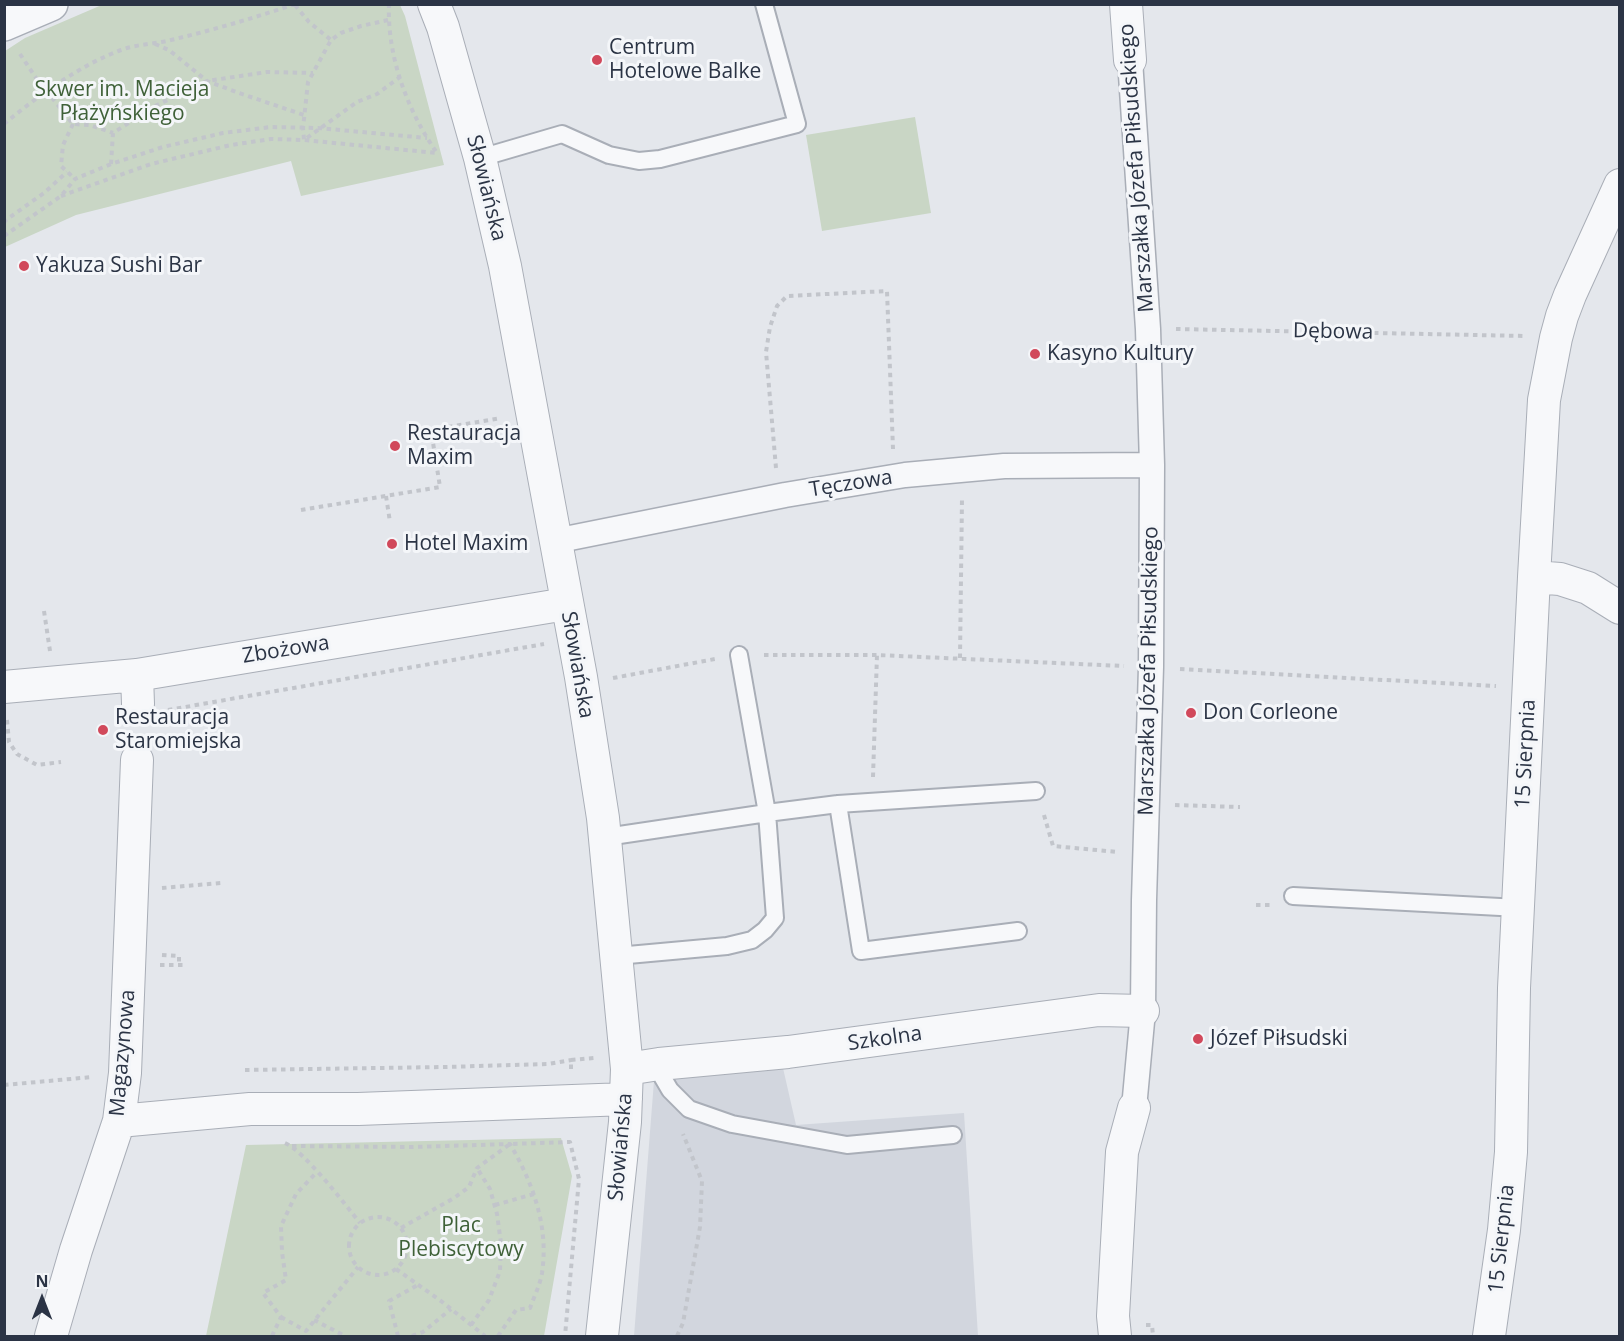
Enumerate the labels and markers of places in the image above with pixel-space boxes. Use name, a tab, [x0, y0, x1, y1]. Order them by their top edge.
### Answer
place label: Centrum Hotelowe Balke	[609, 35, 761, 85]
marker: Centrum Hotelowe Balke	[590, 53, 604, 67]
place label: Yakuza Sushi Bar	[36, 253, 202, 279]
marker: Yakuza Sushi Bar	[17, 259, 31, 273]
place label: Kasyno Kultury	[1047, 341, 1194, 367]
marker: Kasyno Kultury	[1028, 347, 1042, 361]
place label: Restauracja Maxim	[407, 421, 521, 471]
marker: Restauracja Maxim	[388, 439, 402, 453]
place label: Hotel Maxim	[404, 531, 528, 557]
marker: Hotel Maxim	[385, 537, 399, 551]
place label: Don Corleone	[1203, 700, 1338, 726]
place label: Restauracja Staromiejska	[115, 705, 241, 755]
marker: Don Corleone	[1184, 706, 1198, 720]
marker: Restauracja Staromiejska	[96, 723, 110, 737]
place label: Józef Piłsudski	[1210, 1026, 1348, 1052]
marker: Józef Piłsudski	[1191, 1032, 1205, 1046]

